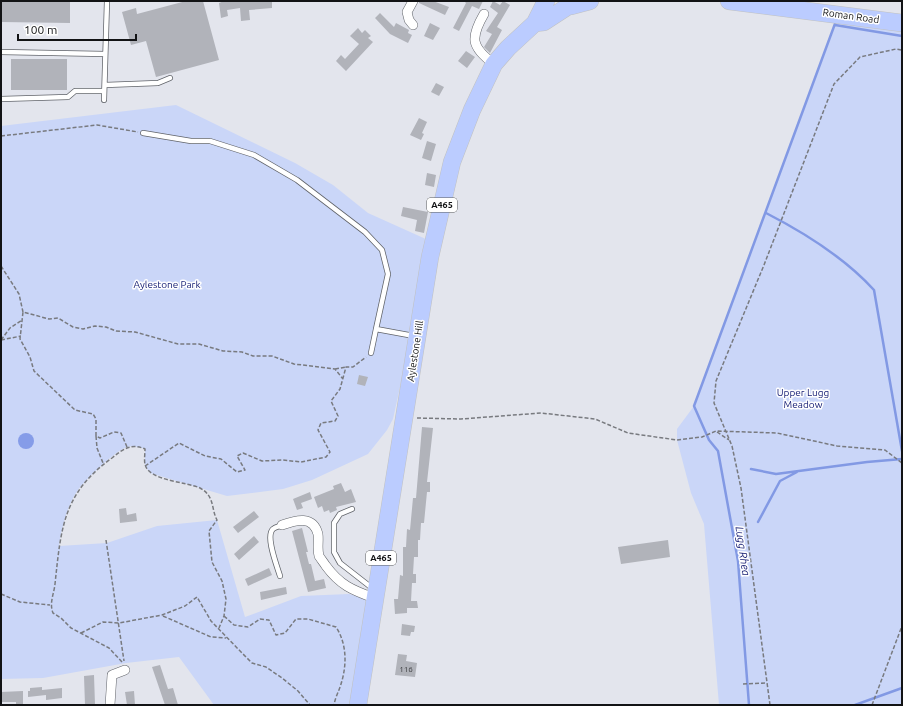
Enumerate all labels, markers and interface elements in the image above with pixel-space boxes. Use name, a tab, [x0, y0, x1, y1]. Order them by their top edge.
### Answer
street label: Roman Road	[822, 7, 880, 25]
scale bar	[18, 16, 136, 42]
text: 100 m	[24, 23, 57, 36]
road number: A465	[427, 198, 457, 212]
park label: Aylestone Park	[134, 279, 200, 290]
street label: Aylestone Hill	[405, 319, 425, 382]
park label: Upper Lugg Meadow	[777, 387, 829, 410]
water label: Lugg Rhea	[734, 525, 752, 577]
road number: A465	[366, 551, 396, 565]
house number: 116	[399, 665, 413, 674]

